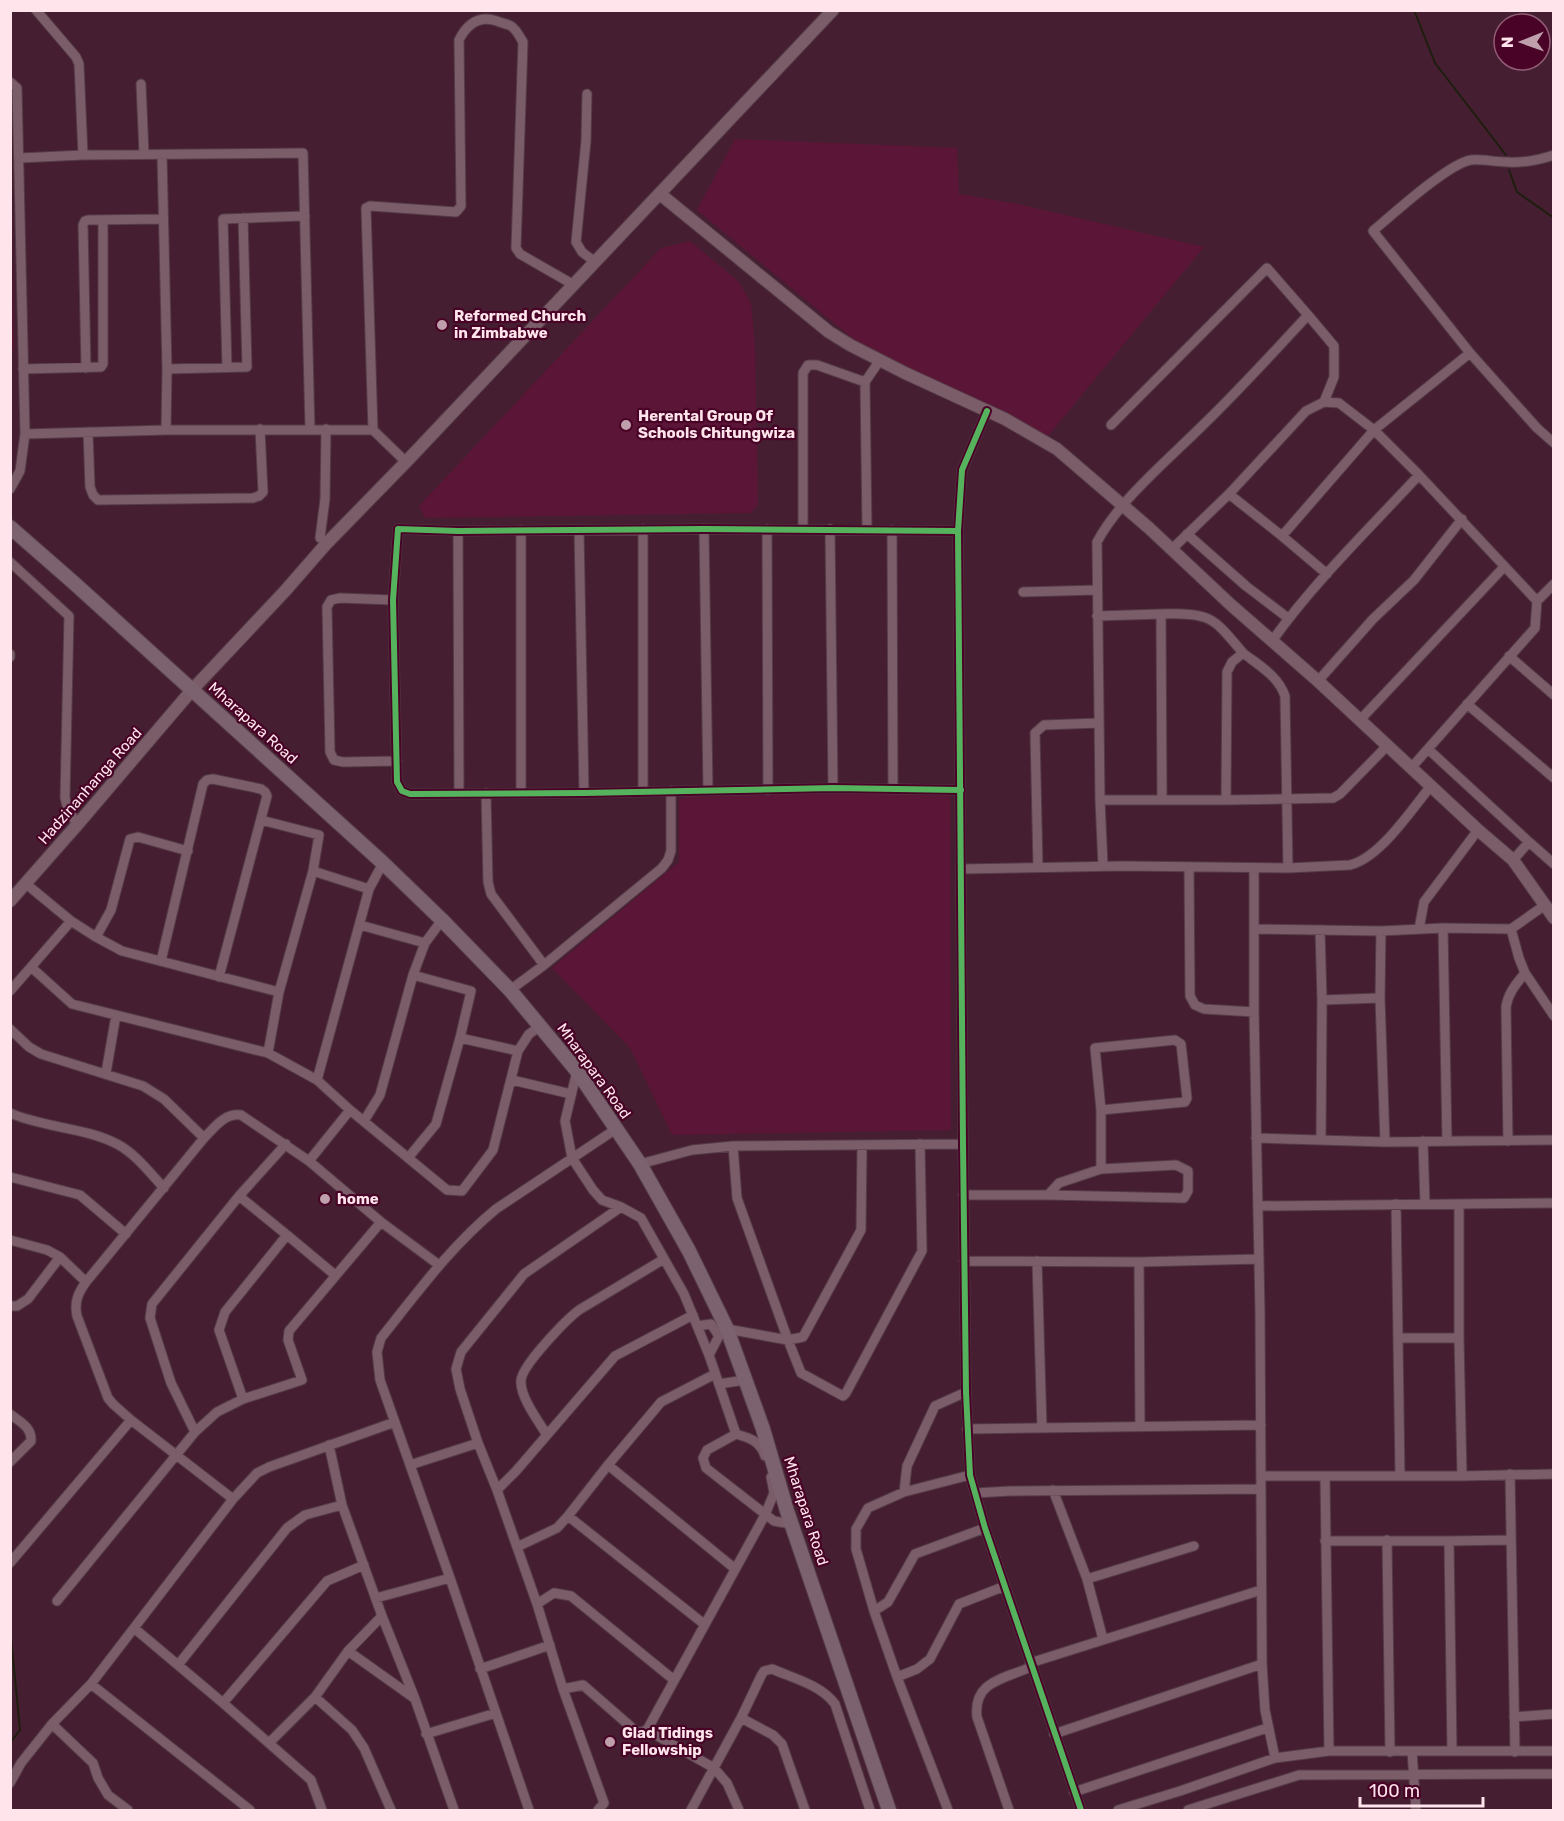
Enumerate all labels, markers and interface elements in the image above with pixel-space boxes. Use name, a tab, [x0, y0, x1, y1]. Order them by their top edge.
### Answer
north arrow	[1492, 12, 1552, 72]
text: N	[1498, 36, 1517, 48]
place label: Reformed Church in Zimbabwe	[454, 307, 586, 342]
marker: Reformed Church in Zimbabwe	[435, 318, 449, 332]
place label: Herental Group Of Schools Chitungwiza	[638, 407, 795, 442]
marker: Herental Group Of Schools Chitungwiza	[619, 418, 633, 432]
street label: Mharapara Road	[205, 678, 301, 768]
street label: Hadzinanhanga Road	[34, 724, 146, 848]
street label: Mharapara Road	[553, 1020, 635, 1122]
place label: home	[337, 1190, 379, 1208]
marker: home	[318, 1192, 332, 1206]
street label: Mharapara Road	[780, 1454, 832, 1568]
place label: Glad Tidings Fellowship	[622, 1724, 713, 1759]
marker: Glad Tidings Fellowship	[603, 1735, 617, 1749]
scale bar	[1360, 1770, 1483, 1808]
text: 100 m	[1369, 1780, 1420, 1802]

